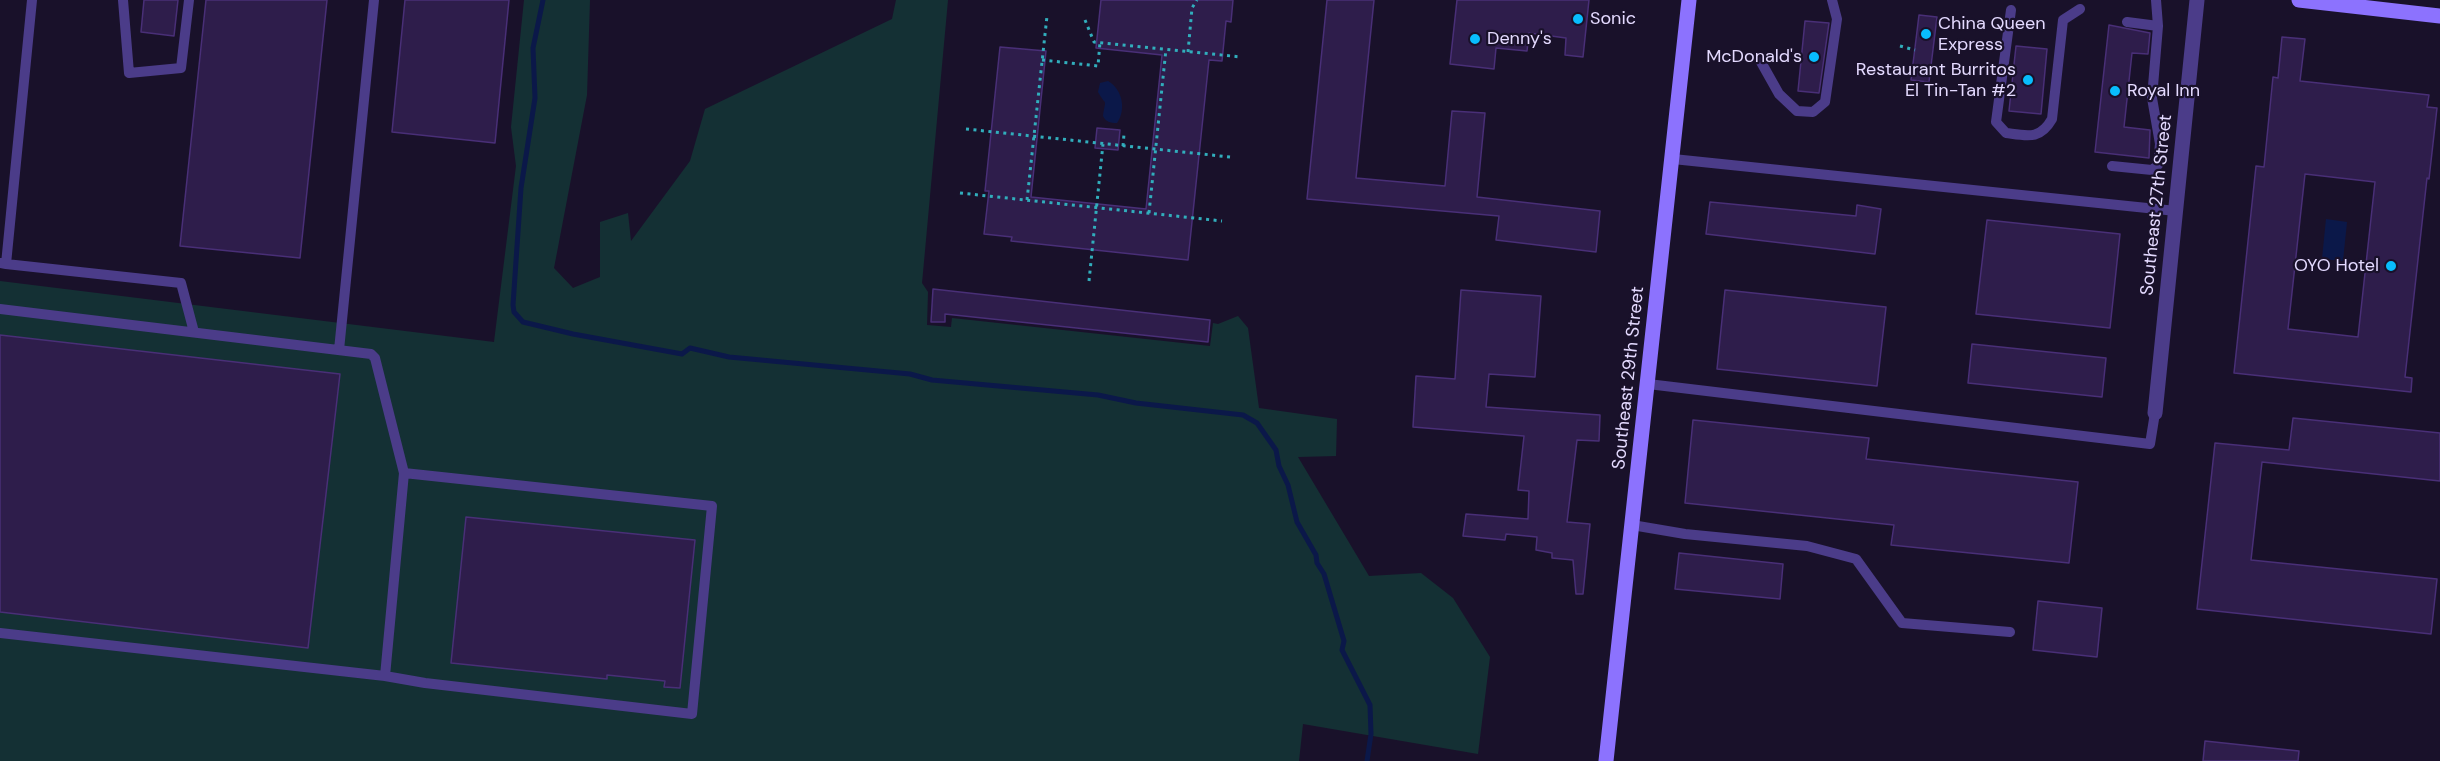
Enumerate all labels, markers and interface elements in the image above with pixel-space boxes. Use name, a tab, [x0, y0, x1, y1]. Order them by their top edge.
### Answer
place label: Sonic	[1590, 8, 1636, 30]
marker: Sonic	[1571, 12, 1585, 26]
place label: China Queen Express	[1938, 13, 2046, 56]
marker: China Queen Express	[1919, 27, 1933, 41]
place label: Denny's	[1487, 28, 1552, 50]
marker: Denny's	[1468, 32, 1482, 46]
place label: McDonald's	[1706, 46, 1802, 68]
marker: McDonald's	[1807, 50, 1821, 64]
place label: Restaurant Burritos El Tin-Tan #2	[1856, 59, 2016, 101]
marker: Restaurant Burritos El Tin-Tan #2	[2021, 73, 2035, 87]
place label: Royal Inn	[2127, 80, 2200, 102]
marker: Royal Inn	[2108, 84, 2122, 98]
street label: Southeast 27th Street	[2137, 113, 2177, 297]
place label: OYO Hotel	[2294, 255, 2379, 277]
marker: OYO Hotel	[2384, 259, 2398, 273]
street label: Southeast 29th Street	[1609, 285, 1649, 471]

